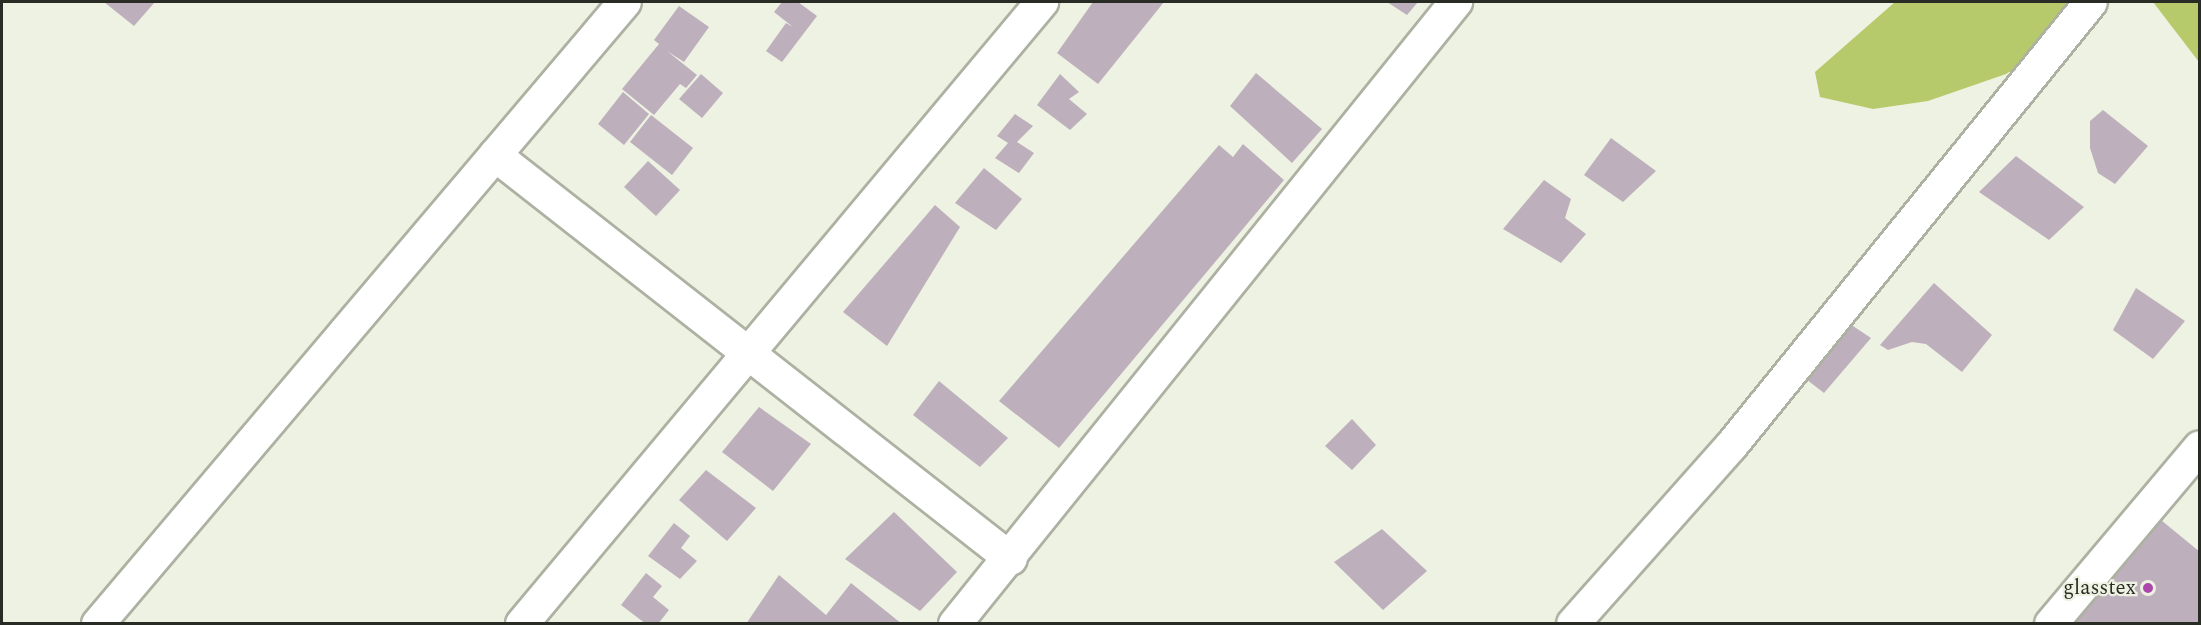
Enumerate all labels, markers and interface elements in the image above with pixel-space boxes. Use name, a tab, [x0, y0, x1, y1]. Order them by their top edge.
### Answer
place label: glasstex	[2063, 575, 2136, 601]
marker: glasstex	[2141, 581, 2155, 595]

